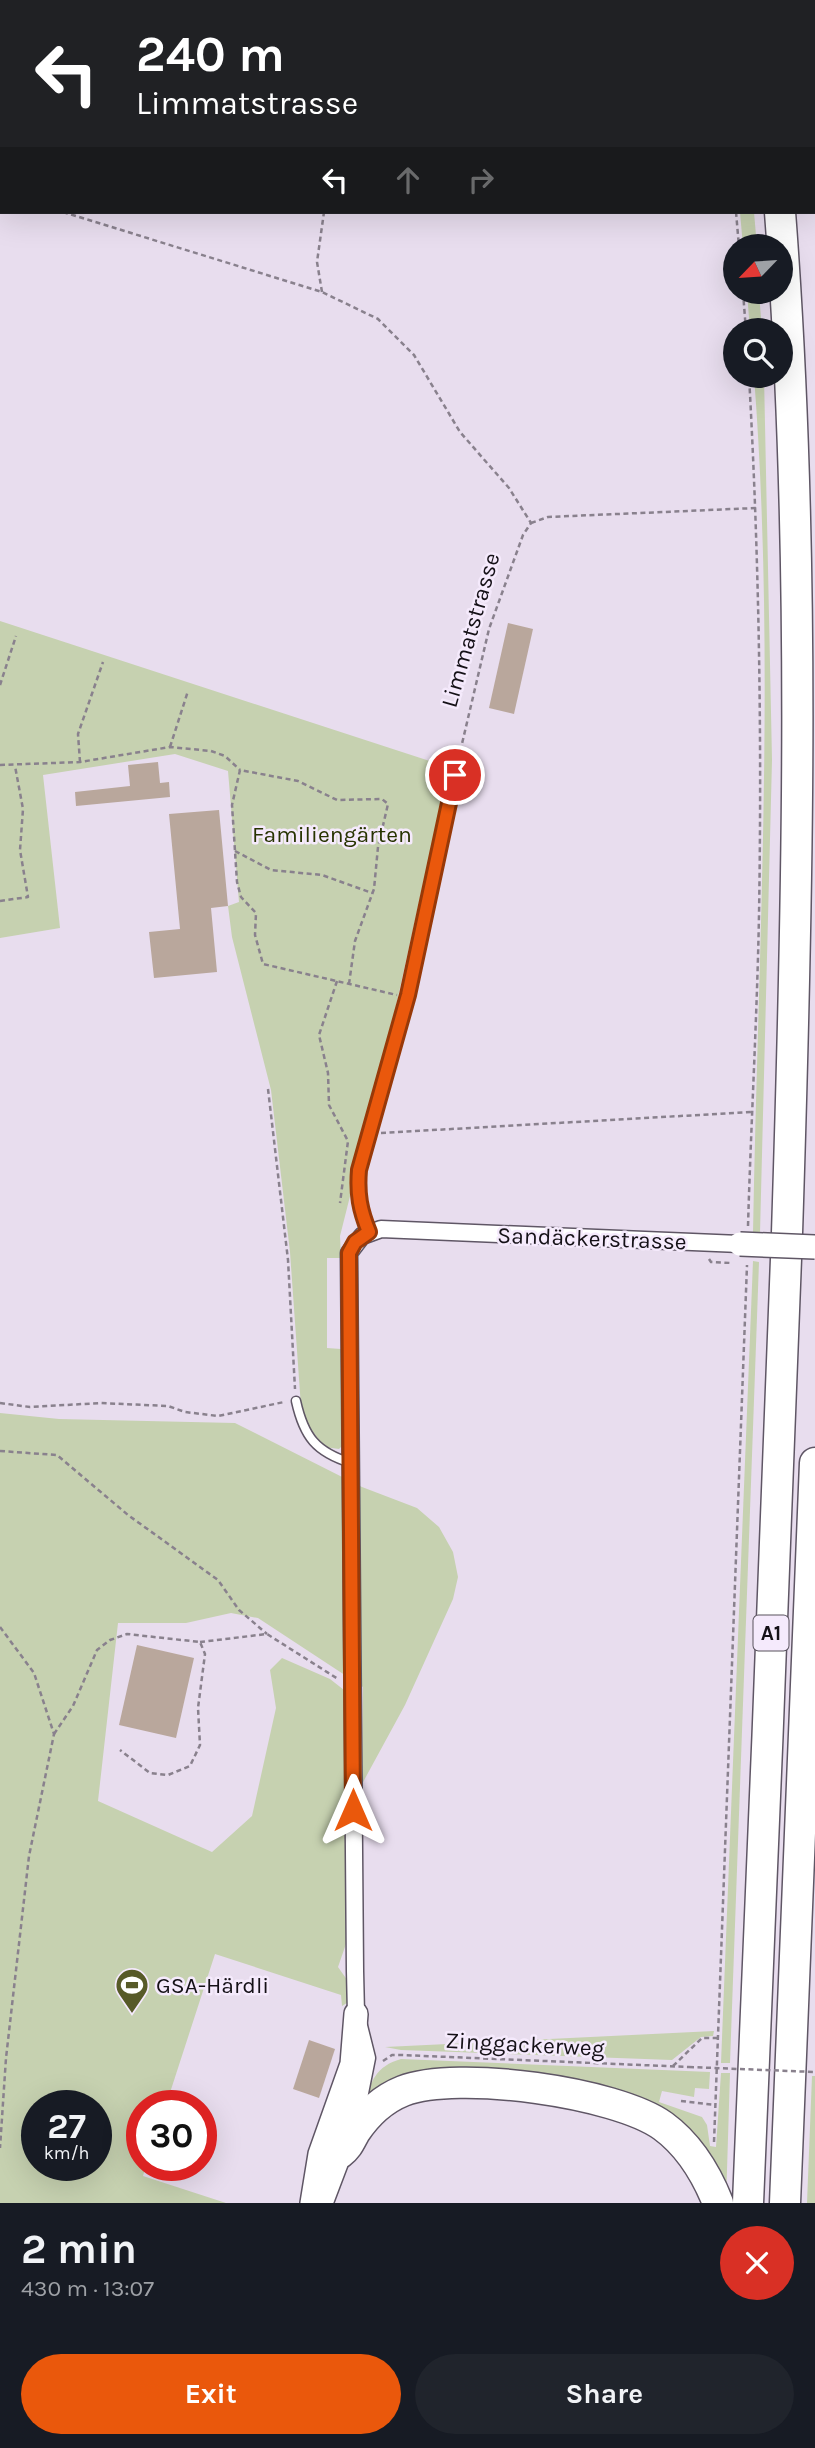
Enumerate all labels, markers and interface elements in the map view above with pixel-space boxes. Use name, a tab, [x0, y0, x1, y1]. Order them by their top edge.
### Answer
text: 240 m	[136, 26, 285, 83]
icon: left	[21, 28, 112, 119]
text: Limmatstrasse	[136, 85, 358, 122]
icon: left	[316, 161, 354, 199]
icon: ahead	[389, 161, 427, 199]
icon: right	[462, 161, 500, 199]
north arrow	[723, 234, 793, 304]
map controls	[723, 234, 793, 388]
button: search	[723, 318, 793, 388]
street label: Limmatstrasse	[435, 550, 505, 711]
pin	[425, 745, 485, 805]
icon: arrive	[436, 756, 474, 794]
park label: Familiengärten	[252, 821, 412, 848]
street label: Sandäckerstrasse	[497, 1222, 687, 1255]
road number: A1	[754, 1616, 788, 1650]
position arrow	[316, 1773, 390, 1847]
sports icon: GSA-Härdli	[113, 1966, 151, 2015]
place label: GSA-Härdli	[156, 1972, 269, 1999]
street label: Zinggackerweg	[445, 2027, 605, 2062]
speed limit sign: 30	[126, 2090, 217, 2181]
text: 27	[47, 2106, 86, 2147]
text: km/h	[44, 2142, 89, 2164]
text: 2 min	[21, 2224, 137, 2274]
button: close	[720, 2226, 794, 2300]
text: 430 m · 13:07	[21, 2275, 154, 2302]
button: Exit	[21, 2354, 401, 2434]
button: Share	[415, 2354, 794, 2434]

